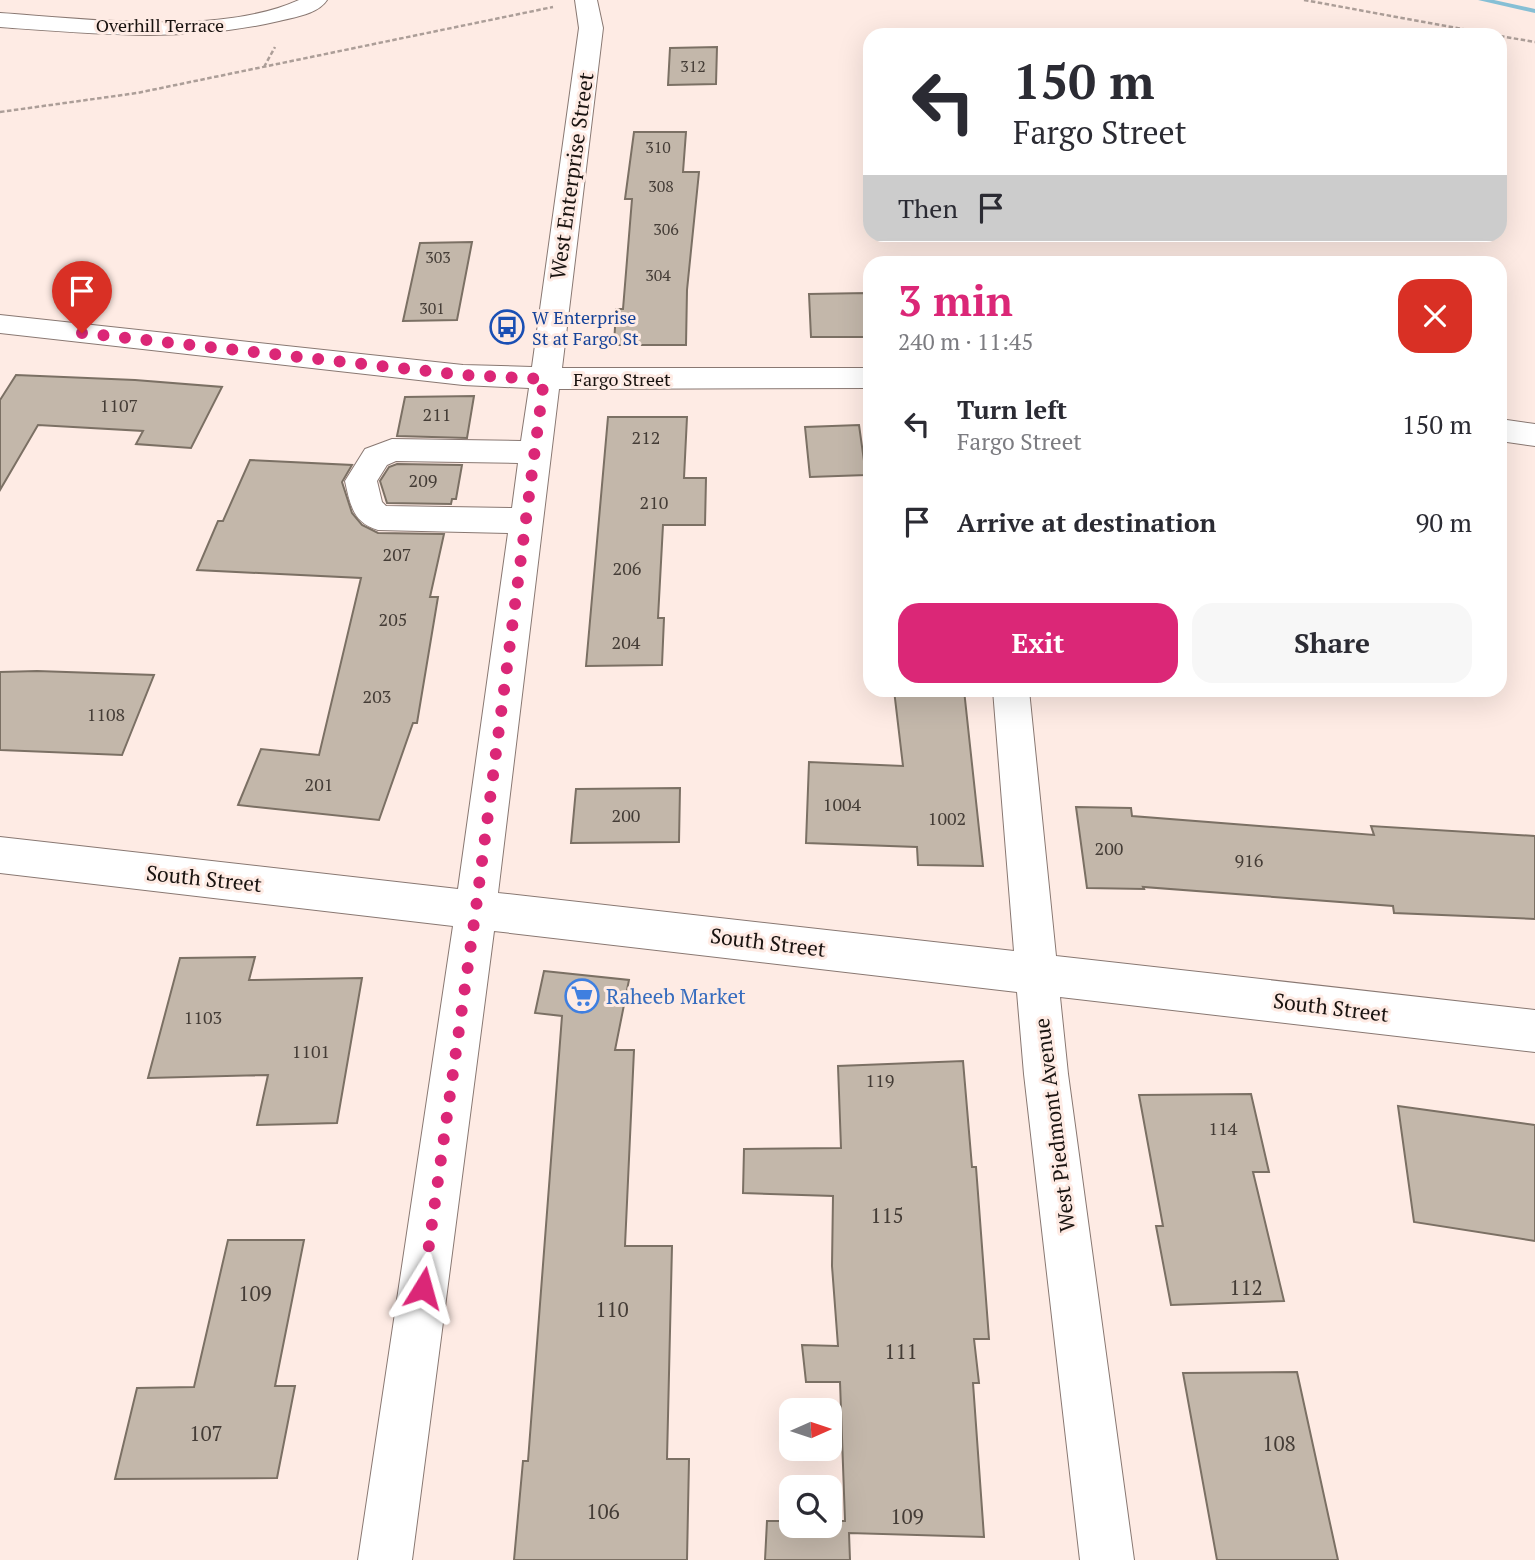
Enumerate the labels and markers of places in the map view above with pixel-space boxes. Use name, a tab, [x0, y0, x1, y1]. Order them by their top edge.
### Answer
pin	[52, 261, 112, 333]
place label: W Enterprise St at Fargo St	[532, 305, 639, 350]
bus stop icon: W Enterprise St at Fargo St	[488, 308, 526, 346]
supermarket icon: Raheeb Market	[563, 977, 601, 1015]
place label: Raheeb Market	[606, 982, 746, 1010]

